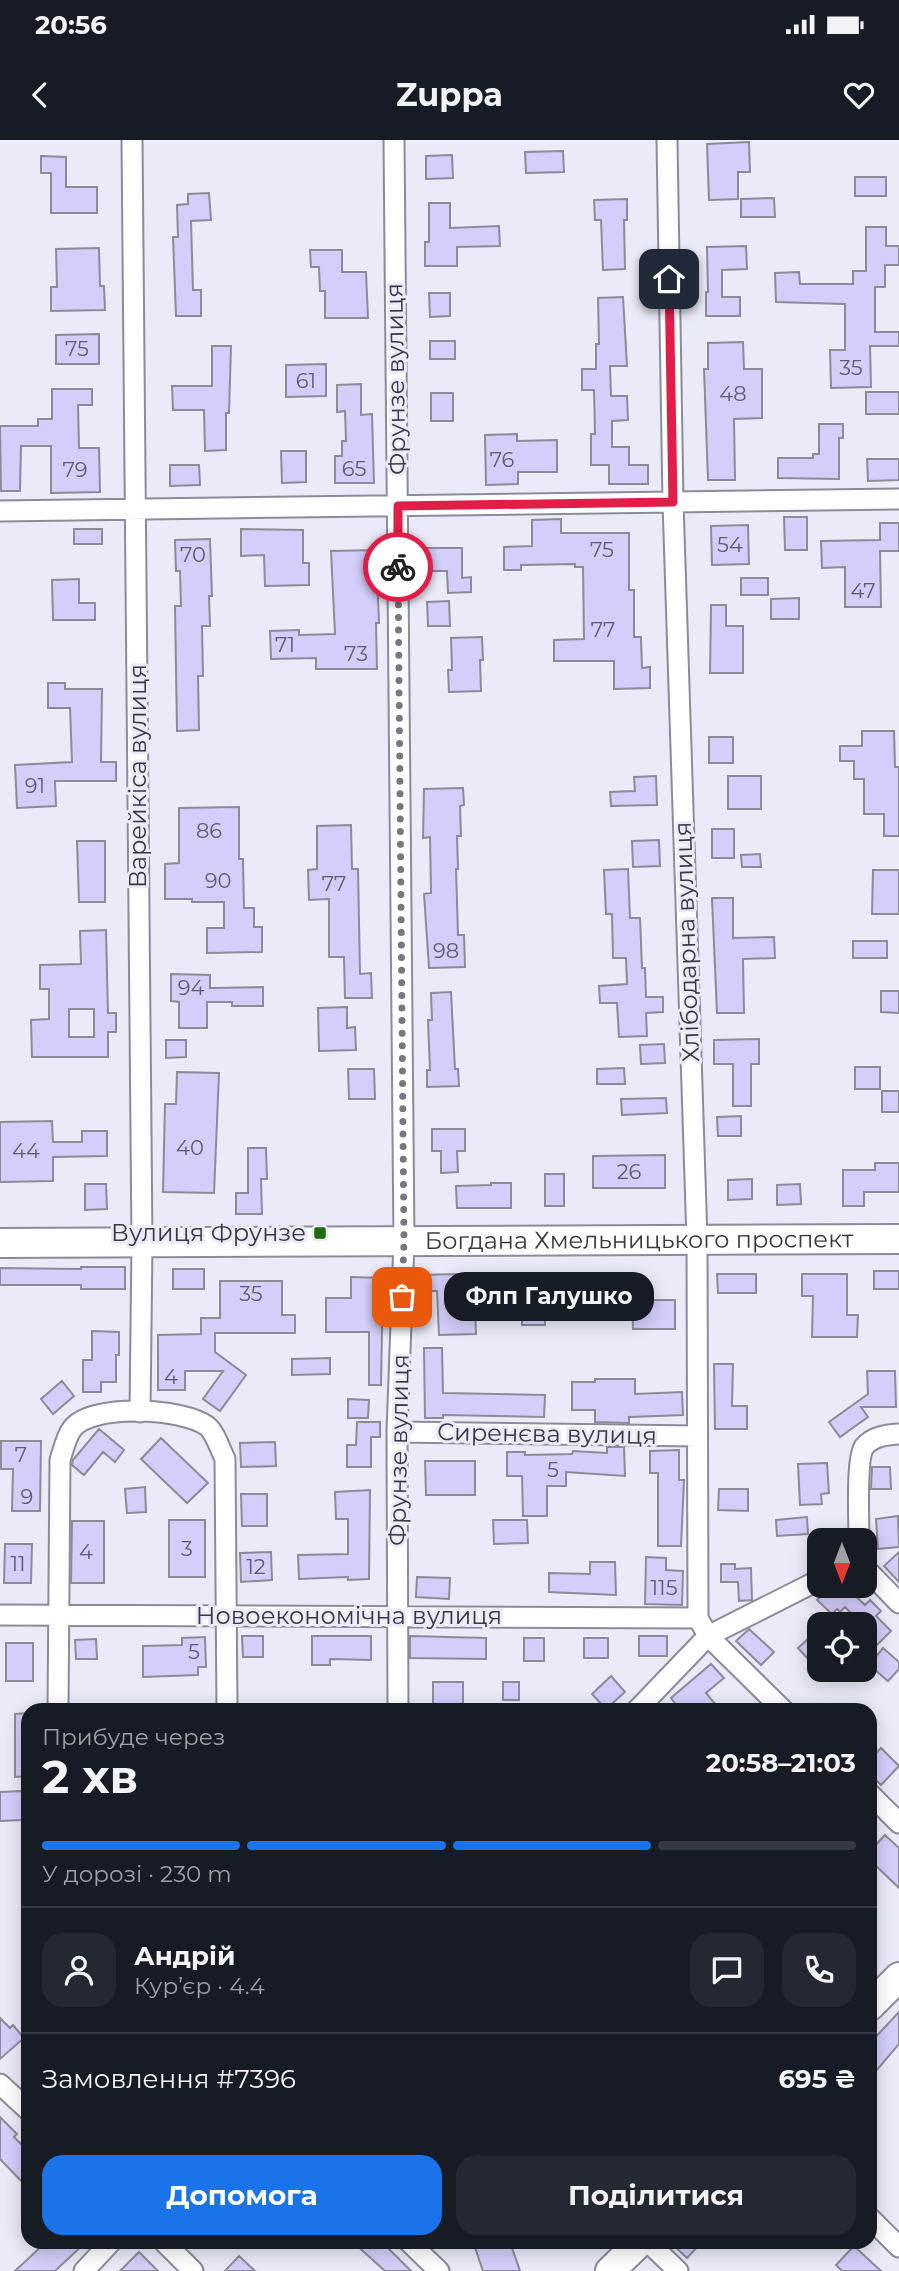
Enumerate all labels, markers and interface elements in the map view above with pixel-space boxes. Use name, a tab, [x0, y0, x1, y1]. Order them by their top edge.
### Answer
text: 20:56	[35, 9, 107, 41]
text: Zuppa	[396, 75, 503, 114]
icon: back	[21, 76, 59, 114]
icon: heart	[840, 76, 878, 114]
pin	[639, 249, 699, 309]
icon: home	[650, 260, 688, 298]
street label: Фрунзе вулиця	[379, 283, 412, 475]
house number: 75	[65, 336, 89, 361]
house number: 35	[839, 355, 863, 380]
house number: 61	[296, 368, 316, 393]
house number: 48	[719, 381, 747, 406]
house number: 76	[490, 447, 515, 472]
house number: 65	[342, 456, 366, 481]
house number: 79	[62, 457, 88, 482]
courier	[363, 532, 433, 602]
house number: 54	[717, 532, 743, 557]
house number: 75	[590, 537, 614, 562]
house number: 70	[180, 542, 206, 567]
icon: bike	[379, 548, 417, 586]
house number: 47	[850, 578, 876, 603]
house number: 77	[591, 617, 615, 642]
house number: 71	[275, 632, 295, 657]
house number: 73	[344, 641, 368, 666]
street label: Варейкіса вулиця	[123, 664, 152, 888]
house number: 91	[25, 773, 45, 798]
house number: 86	[196, 818, 222, 843]
street label: Хлібодарна вулиця	[668, 821, 705, 1063]
house number: 90	[205, 868, 231, 893]
house number: 77	[322, 871, 346, 896]
house number: 98	[433, 938, 459, 963]
house number: 94	[178, 975, 204, 1000]
house number: 40	[176, 1135, 204, 1160]
house number: 44	[12, 1138, 40, 1163]
house number: 26	[617, 1159, 642, 1184]
place label: Вулиця Фрунзе	[111, 1218, 306, 1247]
street label: Богдана Хмельницького проспект	[425, 1224, 854, 1255]
marker: Вулиця Фрунзе	[312, 1225, 328, 1241]
pin	[372, 1267, 432, 1327]
callout: Флп Галушко	[444, 1272, 654, 1322]
icon: bag	[383, 1278, 421, 1316]
house number: 35	[239, 1281, 263, 1306]
text: Флп Галушко	[465, 1282, 633, 1310]
street label: Фрунзе вулиця	[382, 1354, 415, 1546]
house number: 4	[164, 1364, 178, 1389]
street label: Сиренєва вулиця	[437, 1417, 657, 1450]
house number: 7	[15, 1442, 27, 1467]
house number: 5	[547, 1457, 559, 1482]
house number: 9	[21, 1484, 33, 1509]
north arrow	[807, 1528, 877, 1598]
map controls	[807, 1528, 877, 1682]
house number: 3	[181, 1536, 193, 1561]
house number: 4	[79, 1539, 93, 1564]
house number: 11	[10, 1551, 26, 1576]
house number: 12	[246, 1554, 266, 1579]
house number: 115	[650, 1575, 678, 1600]
street label: Новоекономічна вулиця	[196, 1601, 502, 1630]
button: locate	[807, 1612, 877, 1682]
house number: 5	[188, 1639, 200, 1664]
text: Прибуде через	[42, 1723, 225, 1751]
text: 20:58–21:03	[706, 1747, 856, 1779]
text: 2 хв	[42, 1748, 138, 1805]
text: У дорозі · 230 m	[42, 1860, 232, 1888]
button: person	[42, 1933, 116, 2007]
button: chat	[690, 1933, 764, 2007]
button: phone	[782, 1933, 856, 2007]
text: Андрій	[134, 1940, 235, 1972]
text: Кур’єр · 4.4	[134, 1972, 265, 2000]
text: Замовлення #7396	[42, 2063, 296, 2095]
text: 695 ₴	[779, 2063, 856, 2095]
button: Допомога	[42, 2155, 442, 2235]
button: Поділитися	[456, 2155, 856, 2235]

